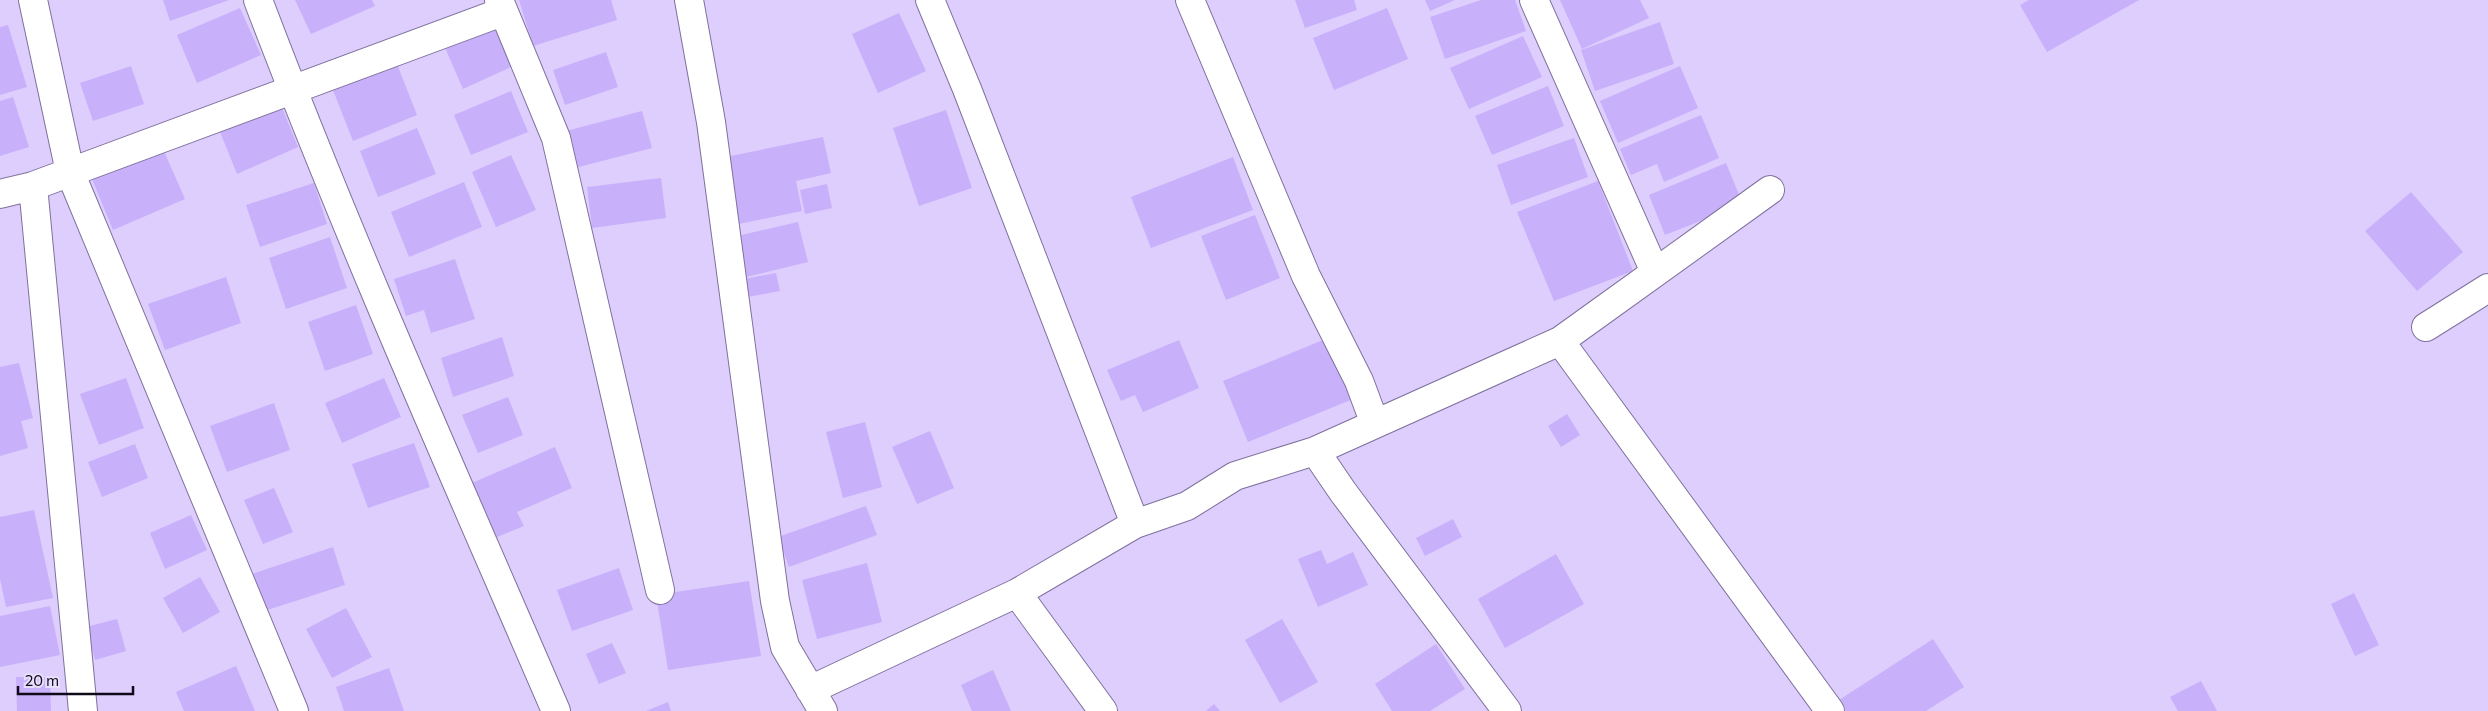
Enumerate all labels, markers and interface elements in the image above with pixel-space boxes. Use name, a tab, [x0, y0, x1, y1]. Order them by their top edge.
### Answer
scale bar	[18, 664, 132, 696]
text: 20 m	[25, 671, 59, 689]

